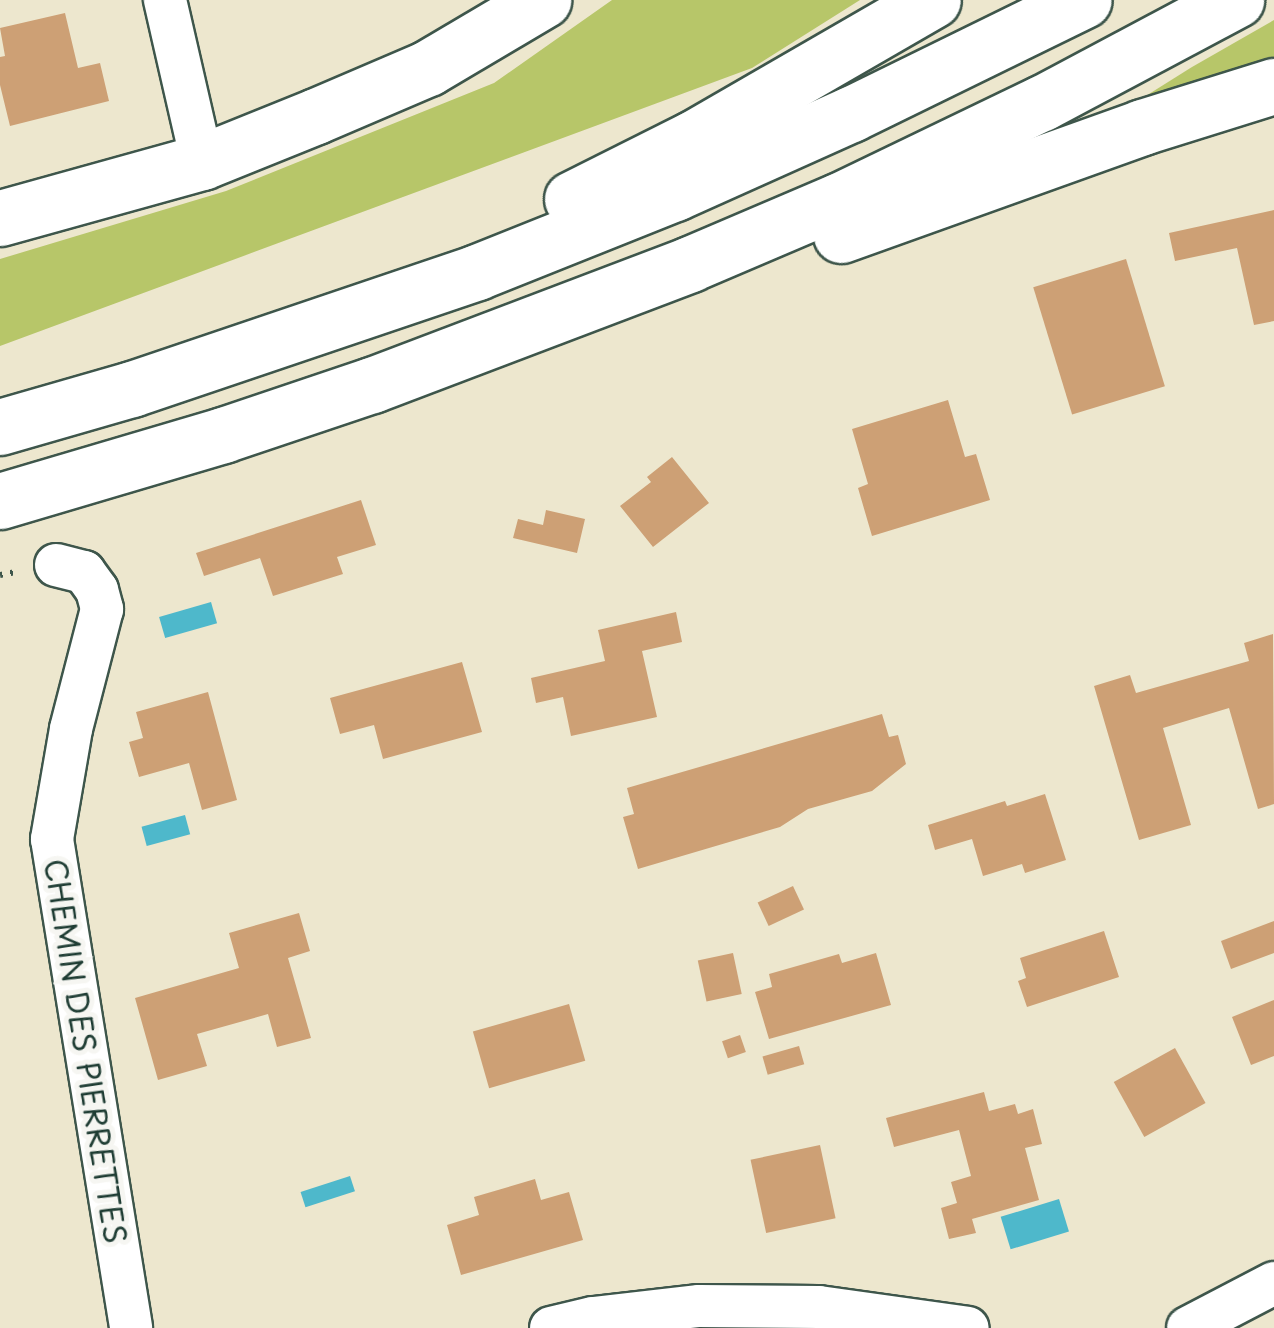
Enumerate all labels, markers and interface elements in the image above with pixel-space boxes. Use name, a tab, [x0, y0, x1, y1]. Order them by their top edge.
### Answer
street label: CHEMIN DES PIERRETTES	[38, 856, 134, 1246]

